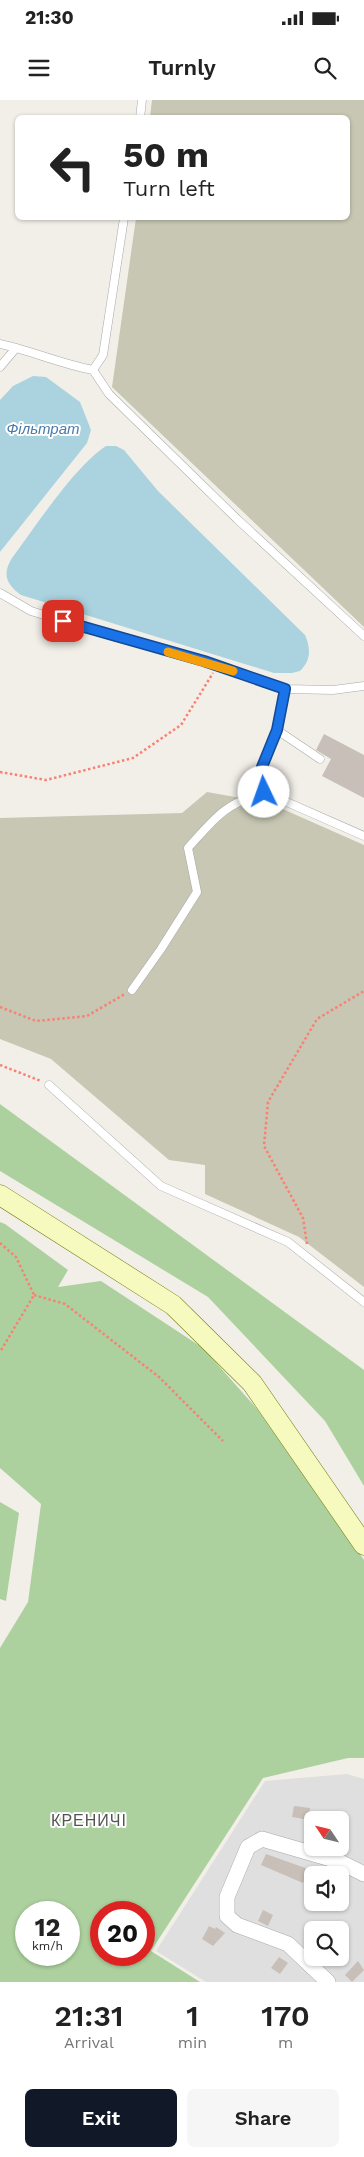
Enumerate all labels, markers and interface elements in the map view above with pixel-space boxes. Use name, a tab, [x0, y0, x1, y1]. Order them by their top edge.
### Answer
text: 21:30	[25, 6, 74, 29]
icon: menu	[25, 54, 53, 82]
icon: search	[311, 54, 339, 82]
text: Turnly	[148, 55, 216, 80]
text: 50 m	[123, 134, 209, 176]
icon: left	[40, 135, 105, 200]
text: Turn left	[123, 176, 215, 201]
water label: Фільтрат	[6, 420, 80, 438]
pin	[42, 600, 84, 642]
icon: arrive	[49, 607, 77, 635]
position arrow	[237, 765, 289, 817]
district label: КРЕНИЧІ	[51, 1811, 127, 1830]
north arrow	[304, 1811, 349, 1856]
map controls	[304, 1811, 349, 1966]
button: sound	[304, 1866, 349, 1911]
speed limit sign: 20	[90, 1901, 155, 1966]
text: 12	[35, 1913, 60, 1942]
button: search	[304, 1921, 349, 1966]
text: km/h	[32, 1939, 63, 1953]
text: 21:31	[54, 1998, 124, 2033]
text: 1	[186, 1998, 199, 2033]
text: 170	[261, 1998, 310, 2033]
text: Arrival	[64, 2033, 114, 2052]
text: min	[178, 2033, 207, 2052]
text: m	[278, 2033, 293, 2052]
button: Exit	[25, 2089, 177, 2147]
button: Share	[187, 2089, 339, 2147]

